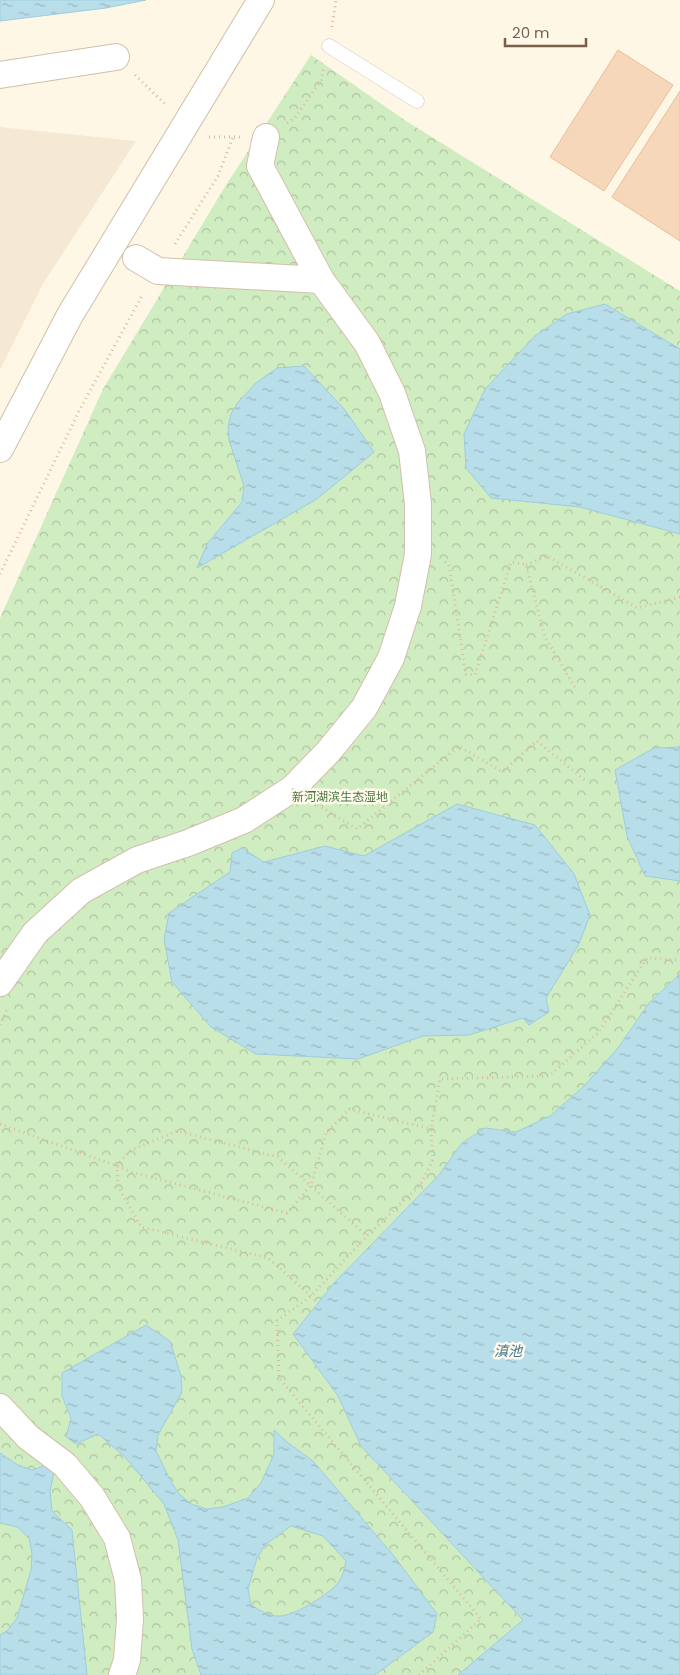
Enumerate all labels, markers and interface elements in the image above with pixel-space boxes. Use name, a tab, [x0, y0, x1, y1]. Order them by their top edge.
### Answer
scale bar	[505, 15, 586, 47]
text: 20 m	[512, 22, 550, 43]
park label: 新河湖滨生态湿地	[292, 788, 388, 805]
water label: 滇池	[494, 1341, 524, 1361]

